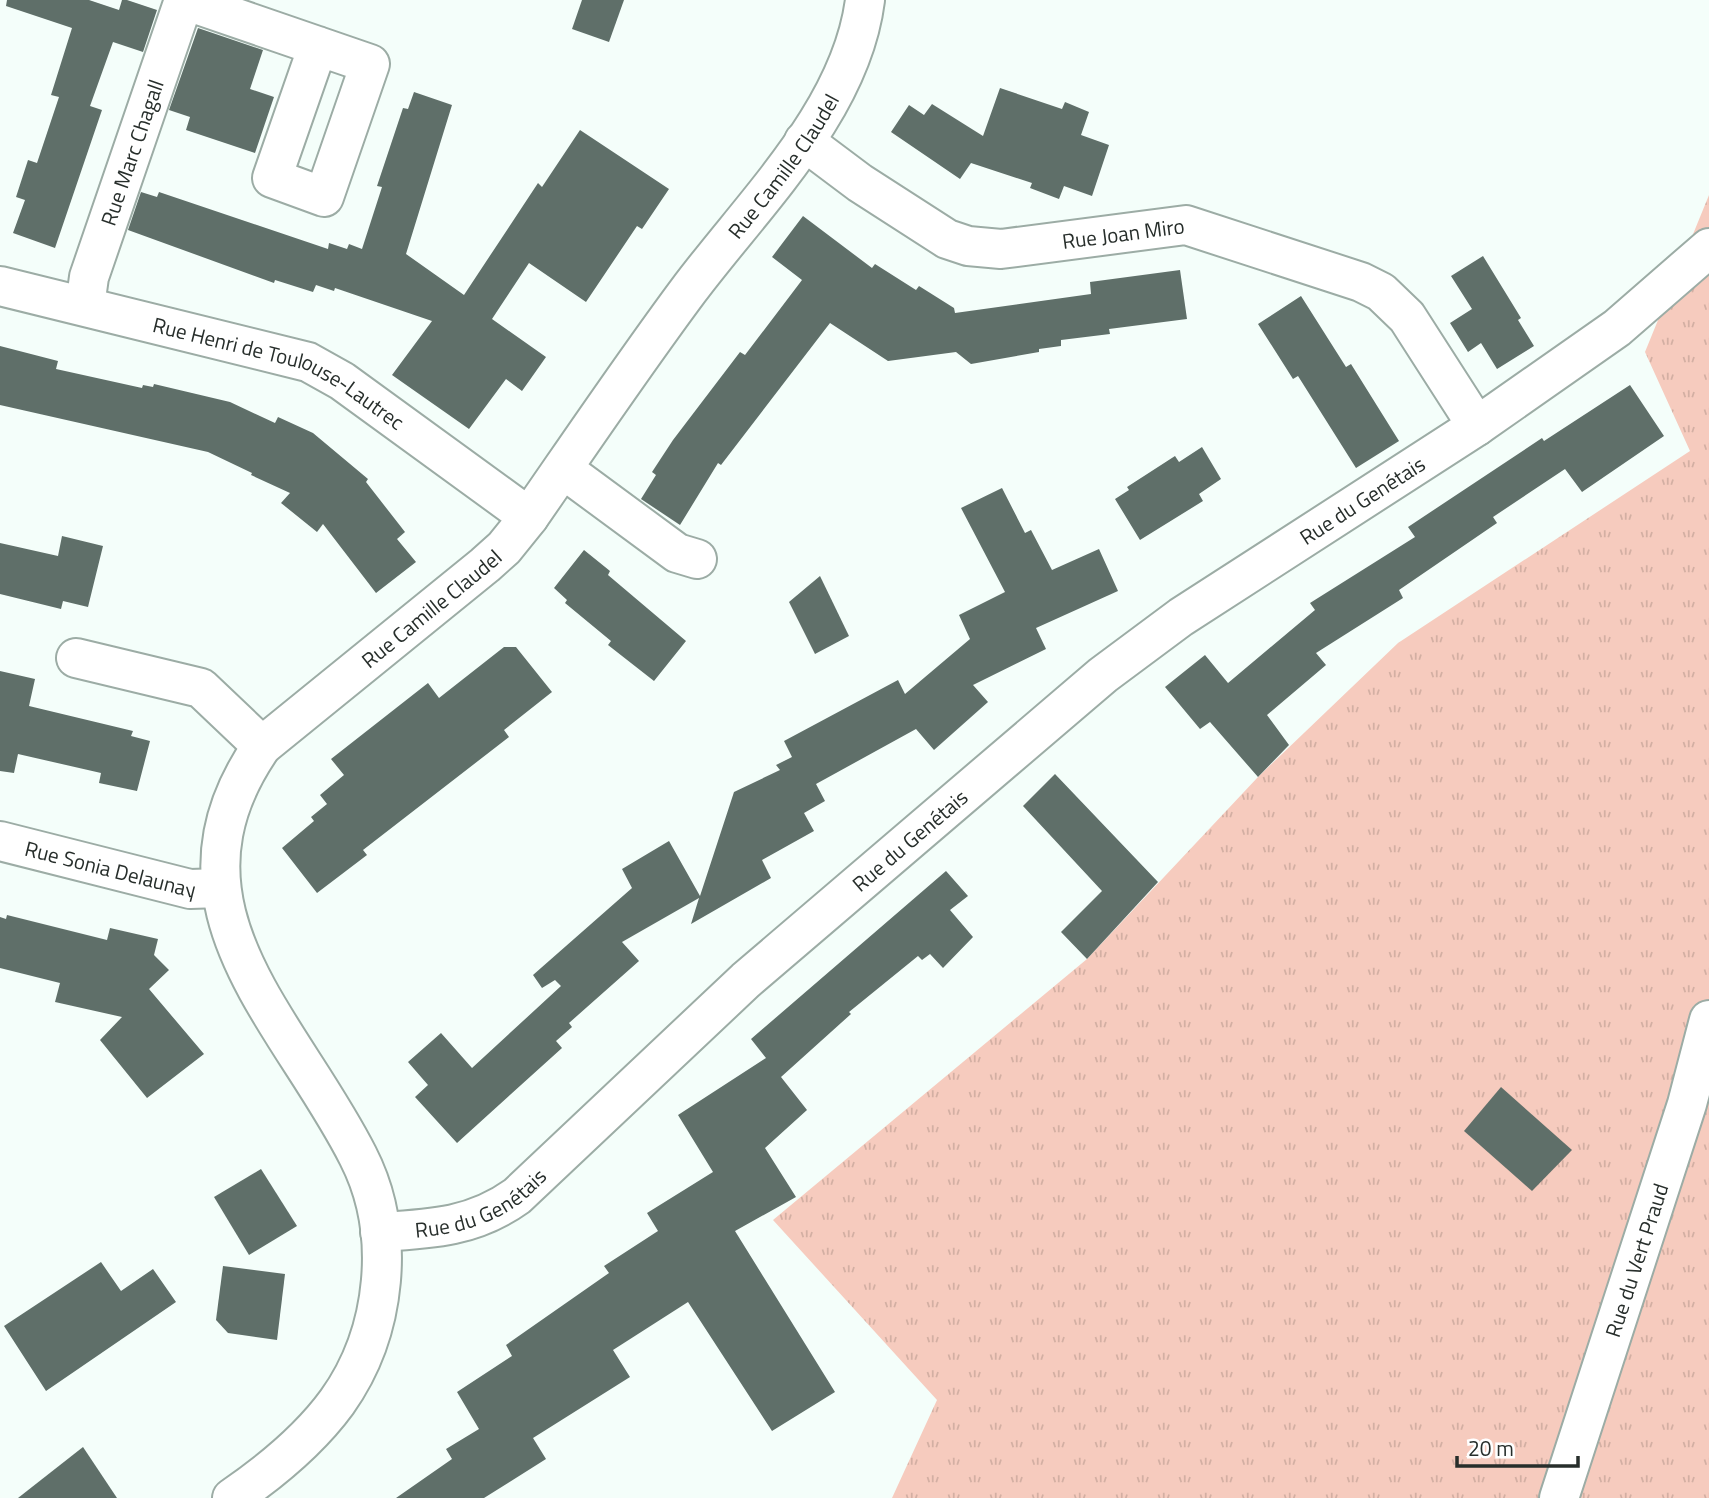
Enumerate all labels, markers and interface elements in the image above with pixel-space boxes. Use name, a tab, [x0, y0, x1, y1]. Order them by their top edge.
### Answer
street label: Rue Marc Chagall	[92, 75, 172, 230]
street label: Rue Camille Claudel	[720, 88, 847, 246]
street label: Rue Joan Miro	[1060, 209, 1186, 257]
street label: Rue Henri de Toulouse-Lautrec	[150, 308, 411, 437]
street label: Rue du Genétais	[1293, 448, 1431, 553]
street label: Rue Camille Claudel	[354, 541, 509, 675]
street label: Rue du Genétais	[845, 781, 975, 899]
street label: Rue Sonia Delaunay	[22, 832, 196, 905]
street label: Rue du Genétais	[413, 1160, 553, 1246]
street label: Rue du Vert Praud	[1596, 1179, 1676, 1341]
scale bar	[1457, 1424, 1578, 1468]
text: 20 m	[1468, 1432, 1514, 1464]

